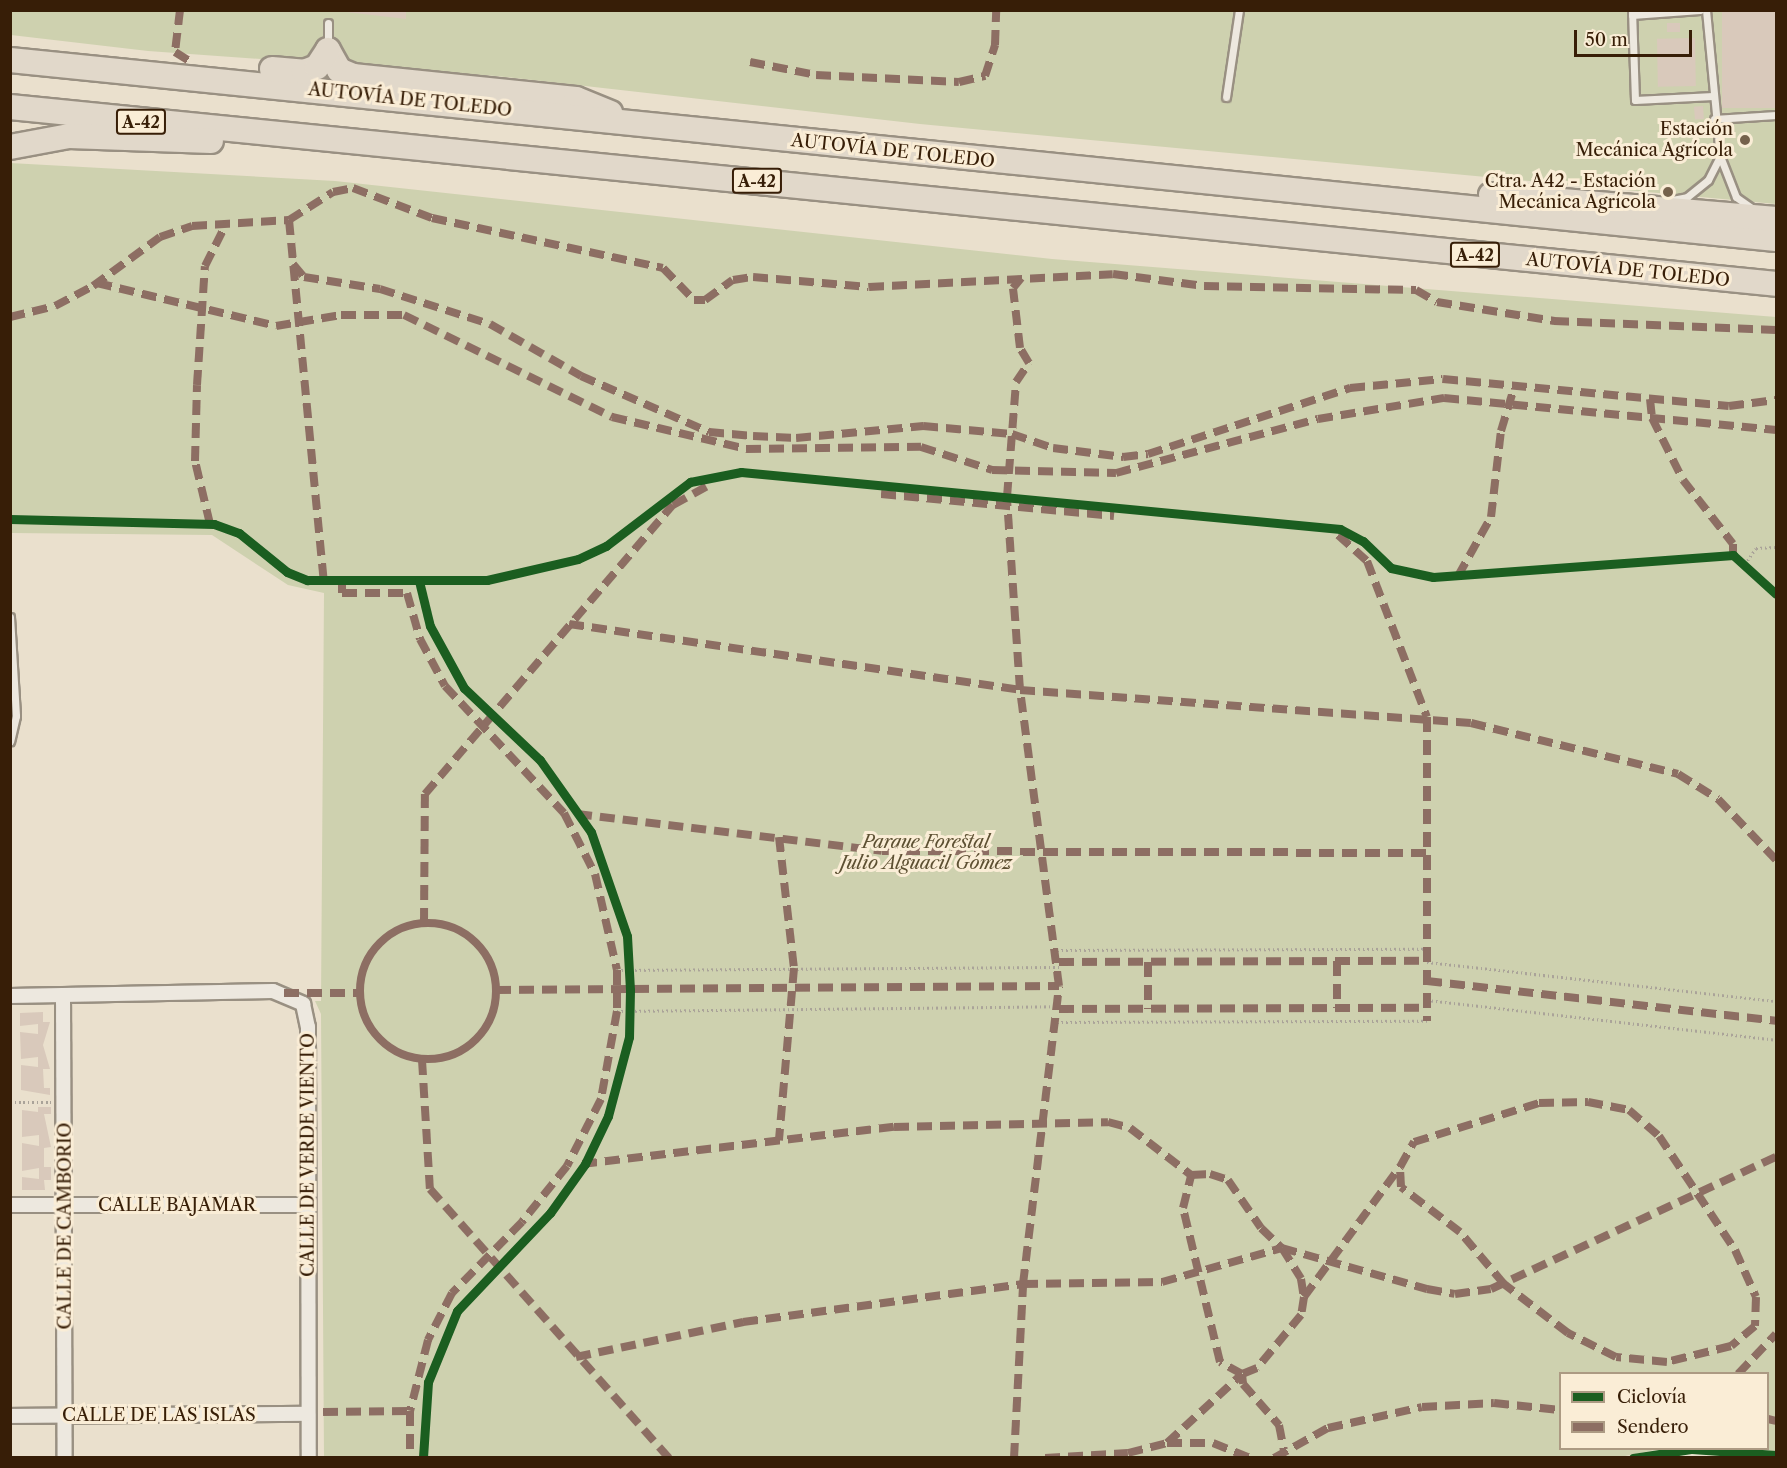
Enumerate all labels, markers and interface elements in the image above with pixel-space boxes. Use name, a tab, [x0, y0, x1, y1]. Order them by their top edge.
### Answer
scale bar	[1577, 18, 1696, 56]
text: 50 m	[1585, 29, 1628, 51]
street label: AUTOVÍA DE TOLEDO	[307, 79, 513, 121]
road number: A-42	[116, 109, 166, 135]
place label: Estación Mecánica Agrícola	[1575, 119, 1733, 162]
street label: AUTOVÍA DE TOLEDO	[790, 130, 996, 172]
marker: Estación Mecánica Agrícola	[1738, 133, 1752, 147]
road number: A-42	[732, 168, 783, 194]
place label: Ctra. A42 - Estación Mecánica Agrícola	[1484, 171, 1656, 213]
marker: Ctra. A42 - Estación Mecánica Agrícola	[1661, 185, 1675, 199]
road number: A-42	[1450, 242, 1500, 268]
street label: AUTOVÍA DE TOLEDO	[1525, 249, 1731, 291]
park label: Parque Forestal Julio Alguacil Gómez	[840, 832, 1012, 874]
street label: CALLE DE VERDE VIENTO	[297, 1032, 319, 1278]
street label: CALLE DE CAMBORIO	[54, 1122, 76, 1330]
street label: CALLE BAJAMAR	[98, 1194, 256, 1216]
legend	[1559, 1372, 1769, 1450]
text: Ciclovía	[1617, 1386, 1686, 1408]
street label: CALLE DE LAS ISLAS	[62, 1404, 256, 1426]
text: Sendero	[1617, 1416, 1689, 1438]

